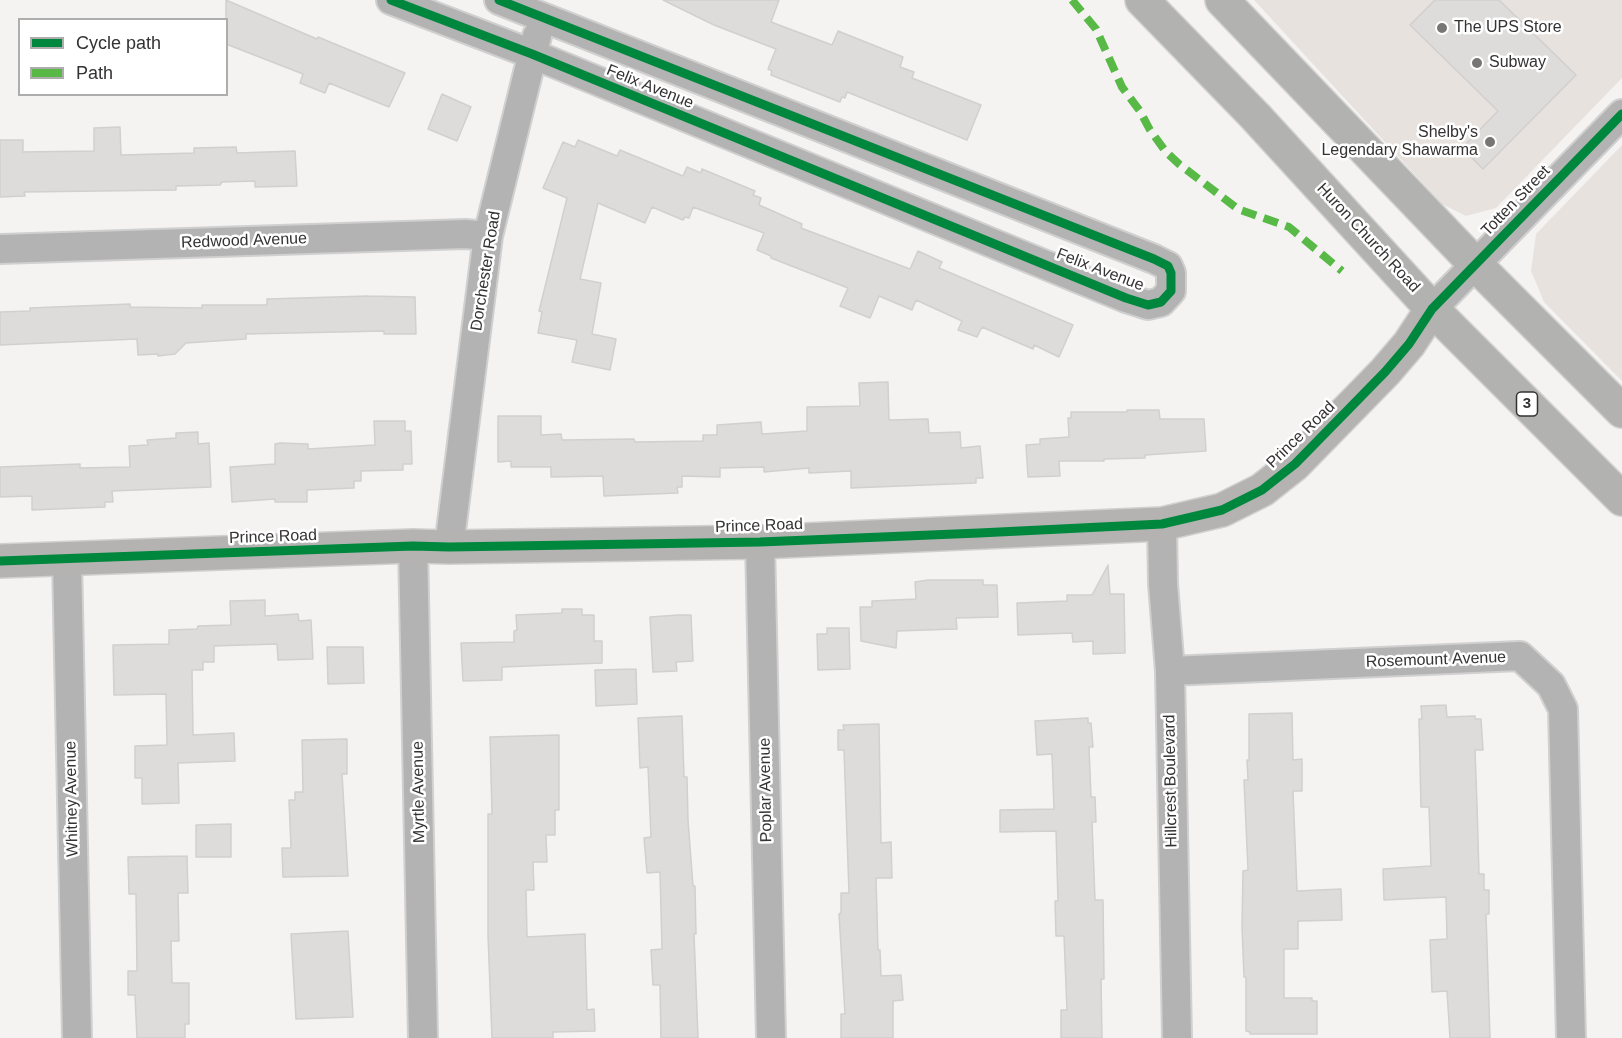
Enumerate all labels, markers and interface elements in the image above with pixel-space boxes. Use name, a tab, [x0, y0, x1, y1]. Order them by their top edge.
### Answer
legend	[18, 18, 228, 96]
place label: The UPS Store	[1454, 18, 1562, 38]
marker: The UPS Store	[1435, 21, 1449, 35]
text: Cycle path	[76, 33, 161, 53]
place label: Subway	[1489, 53, 1546, 73]
marker: Subway	[1470, 56, 1484, 70]
street label: Felix Avenue	[604, 61, 696, 113]
text: Path	[76, 63, 113, 83]
place label: Shelby's Legendary Shawarma	[1321, 123, 1478, 161]
marker: Shelby's Legendary Shawarma	[1483, 135, 1497, 149]
street label: Totten Street	[1478, 162, 1554, 240]
street label: Huron Church Road	[1312, 179, 1424, 297]
street label: Dorchester Road	[467, 210, 505, 332]
street label: Redwood Avenue	[181, 229, 307, 253]
street label: Felix Avenue	[1054, 245, 1146, 295]
road number: 3	[1516, 392, 1538, 416]
street label: Prince Road	[1263, 398, 1339, 472]
street label: Prince Road	[715, 515, 803, 537]
street label: Prince Road	[229, 526, 317, 548]
street label: Rosemount Avenue	[1366, 648, 1506, 672]
street label: Hillcrest Boulevard	[1160, 714, 1182, 848]
street label: Poplar Avenue	[755, 738, 777, 842]
street label: Whitney Avenue	[61, 741, 83, 857]
street label: Myrtle Avenue	[409, 741, 429, 843]

